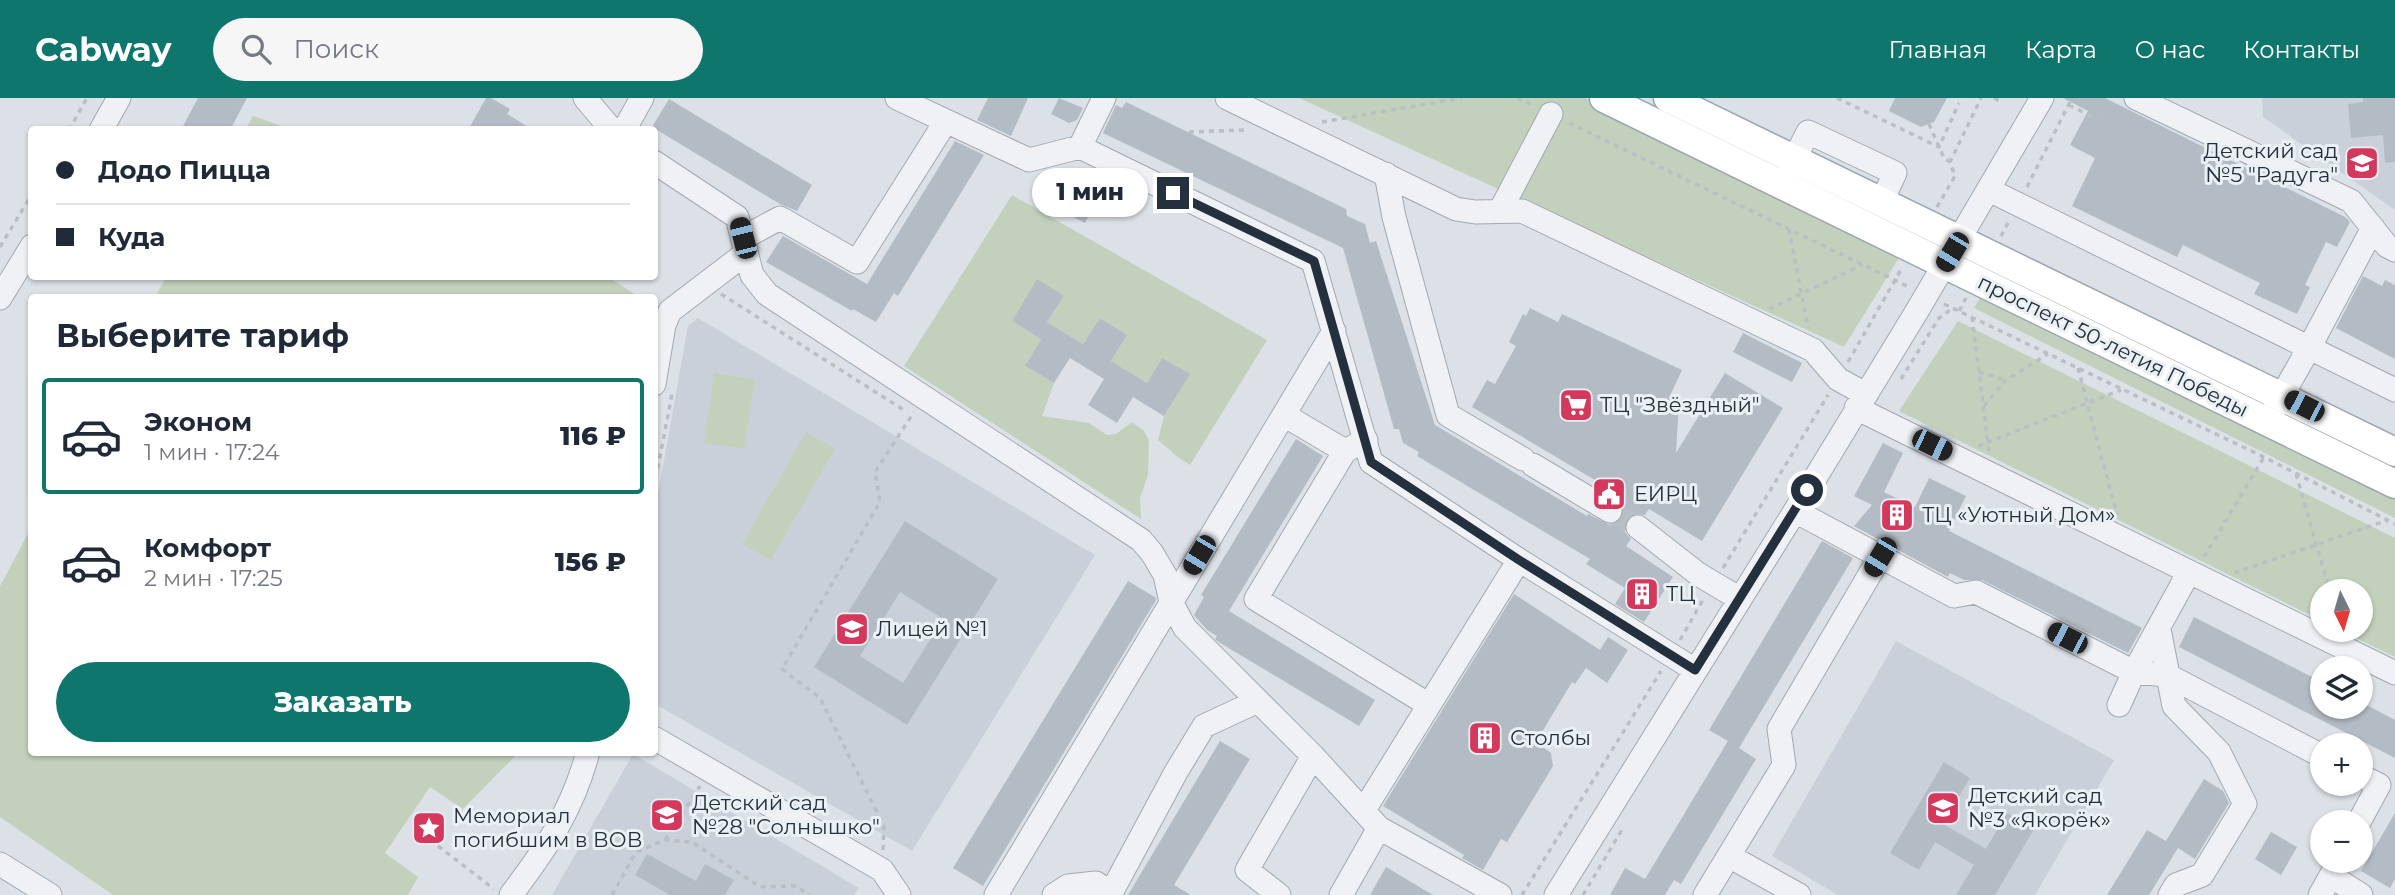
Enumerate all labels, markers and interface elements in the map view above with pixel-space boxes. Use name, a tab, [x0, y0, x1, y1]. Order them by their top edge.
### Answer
search box	[213, 18, 703, 81]
text: Cabway	[35, 29, 171, 69]
icon: search	[237, 30, 275, 68]
text: Поиск	[293, 33, 379, 65]
text: Главная	[1889, 35, 1987, 64]
text: Карта	[2025, 35, 2097, 64]
text: О нас	[2135, 35, 2205, 64]
text: Контакты	[2243, 35, 2360, 64]
place label: Детский сад №5 "Радуга"	[2204, 138, 2338, 187]
school or university icon: Детский сад №5 "Радуга"	[2343, 144, 2381, 182]
text: Додо Пицца	[98, 154, 271, 186]
callout: 1 мин	[1033, 168, 1148, 217]
route end	[1157, 177, 1189, 209]
text: 1 мин	[1056, 178, 1124, 206]
car	[728, 215, 759, 261]
text: Куда	[98, 221, 165, 253]
car	[1933, 229, 1972, 275]
street label: проспект 50-летия Победы	[1974, 269, 2253, 422]
text: Выберите тариф	[56, 316, 349, 355]
supermarket icon: ТЦ "Звёздный"	[1557, 386, 1595, 424]
car	[2281, 387, 2328, 425]
place label: ТЦ "Звёздный"	[1600, 392, 1760, 417]
icon: car	[60, 405, 123, 468]
text: Эконом	[144, 406, 252, 438]
text: 116 ₽	[560, 420, 626, 452]
car	[1909, 426, 1956, 464]
text: 1 мин · 17:24	[144, 438, 280, 466]
route start	[1791, 474, 1823, 506]
public building icon: ЕИРЦ	[1590, 475, 1628, 513]
place label: ЕИРЦ	[1634, 481, 1697, 506]
building icon: ТЦ «Уютный Дом»	[1878, 496, 1916, 534]
place label: ТЦ «Уютный Дом»	[1922, 502, 2115, 527]
icon: car	[60, 531, 123, 594]
text: Комфорт	[144, 532, 271, 564]
car	[1180, 532, 1219, 578]
car	[1861, 534, 1900, 580]
text: 156 ₽	[555, 546, 626, 578]
text: 2 мин · 17:25	[144, 564, 283, 592]
building icon: ТЦ	[1623, 575, 1661, 613]
north arrow	[2310, 579, 2373, 642]
map controls	[2310, 579, 2373, 873]
place label: ТЦ	[1666, 581, 1696, 606]
school or university icon: Лицей №1	[833, 610, 871, 648]
place label: Лицей №1	[876, 616, 988, 641]
car	[2044, 619, 2091, 657]
button: layers	[2310, 656, 2373, 719]
button: Заказать	[56, 662, 630, 742]
building icon: Столбы	[1466, 719, 1504, 757]
place label: Столбы	[1510, 725, 1591, 750]
button: +	[2310, 733, 2373, 796]
place label: Детский сад №3 «Якорёк»	[1968, 783, 2111, 832]
school or university icon: Детский сад №3 «Якорёк»	[1924, 789, 1962, 827]
place label: Детский сад №28 "Солнышко"	[692, 790, 880, 839]
school or university icon: Детский сад №28 "Солнышко"	[648, 796, 686, 834]
place label: Мемориал погибшим в ВОВ	[453, 803, 642, 852]
place icon: Мемориал погибшим в ВОВ	[410, 809, 448, 847]
button: −	[2310, 810, 2373, 873]

